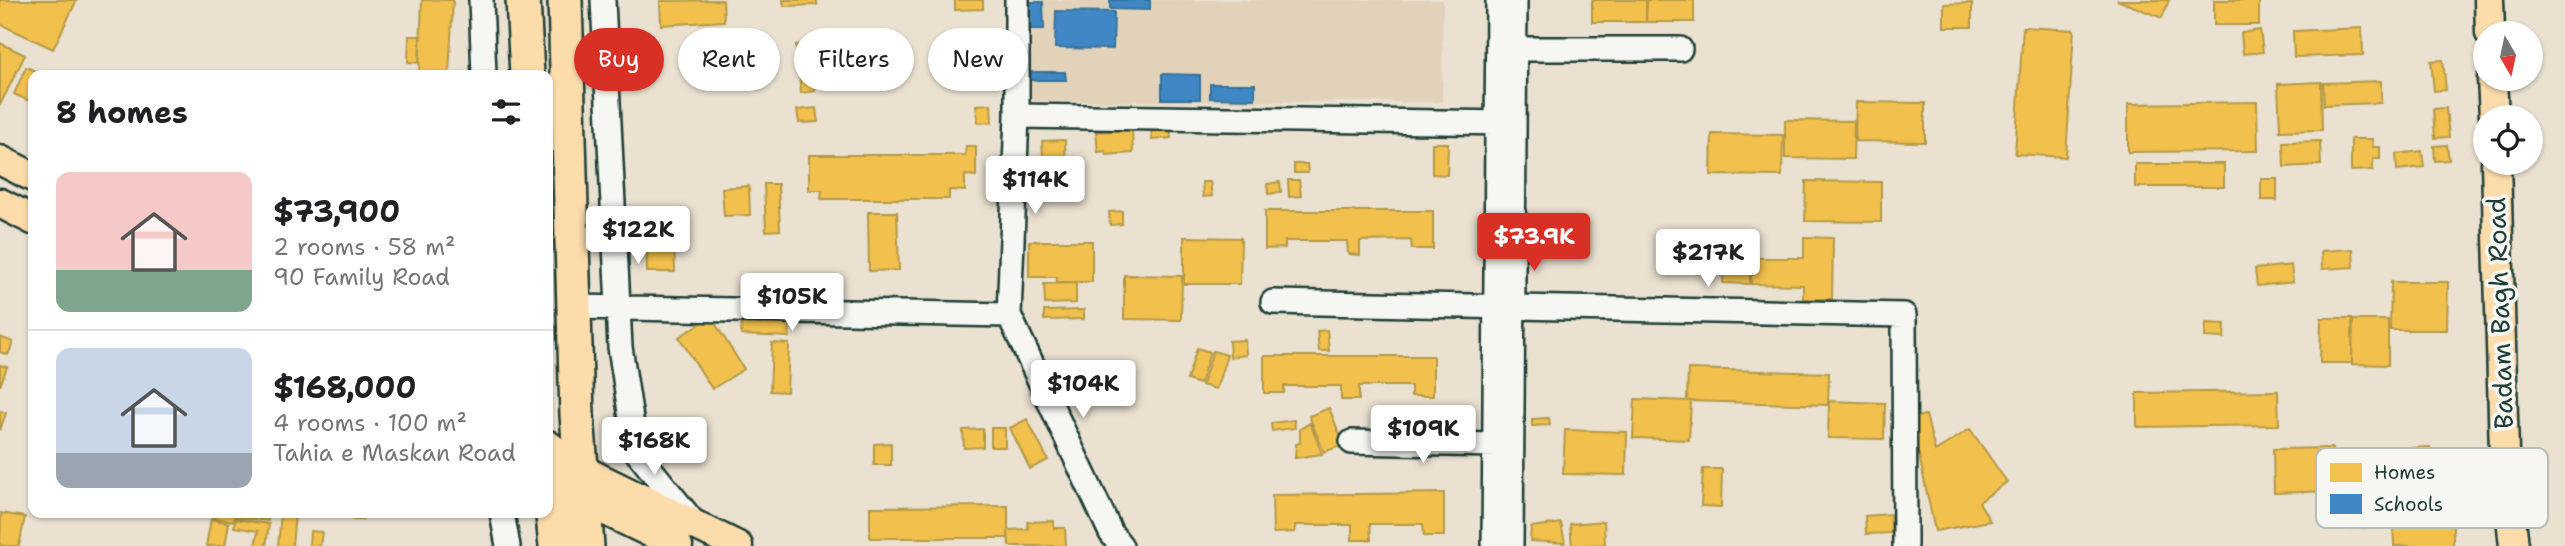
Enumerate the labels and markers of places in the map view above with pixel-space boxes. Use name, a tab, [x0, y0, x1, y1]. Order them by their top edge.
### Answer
pin: $114K	[986, 156, 1084, 216]
pin: $122K	[589, 206, 687, 266]
pin: $73.9K	[1477, 214, 1591, 273]
pin: $217K	[1659, 230, 1757, 289]
pin: $105K	[743, 274, 841, 333]
pin: $104K	[1034, 360, 1132, 420]
pin: $109K	[1374, 406, 1472, 465]
pin: $168K	[605, 418, 703, 477]

